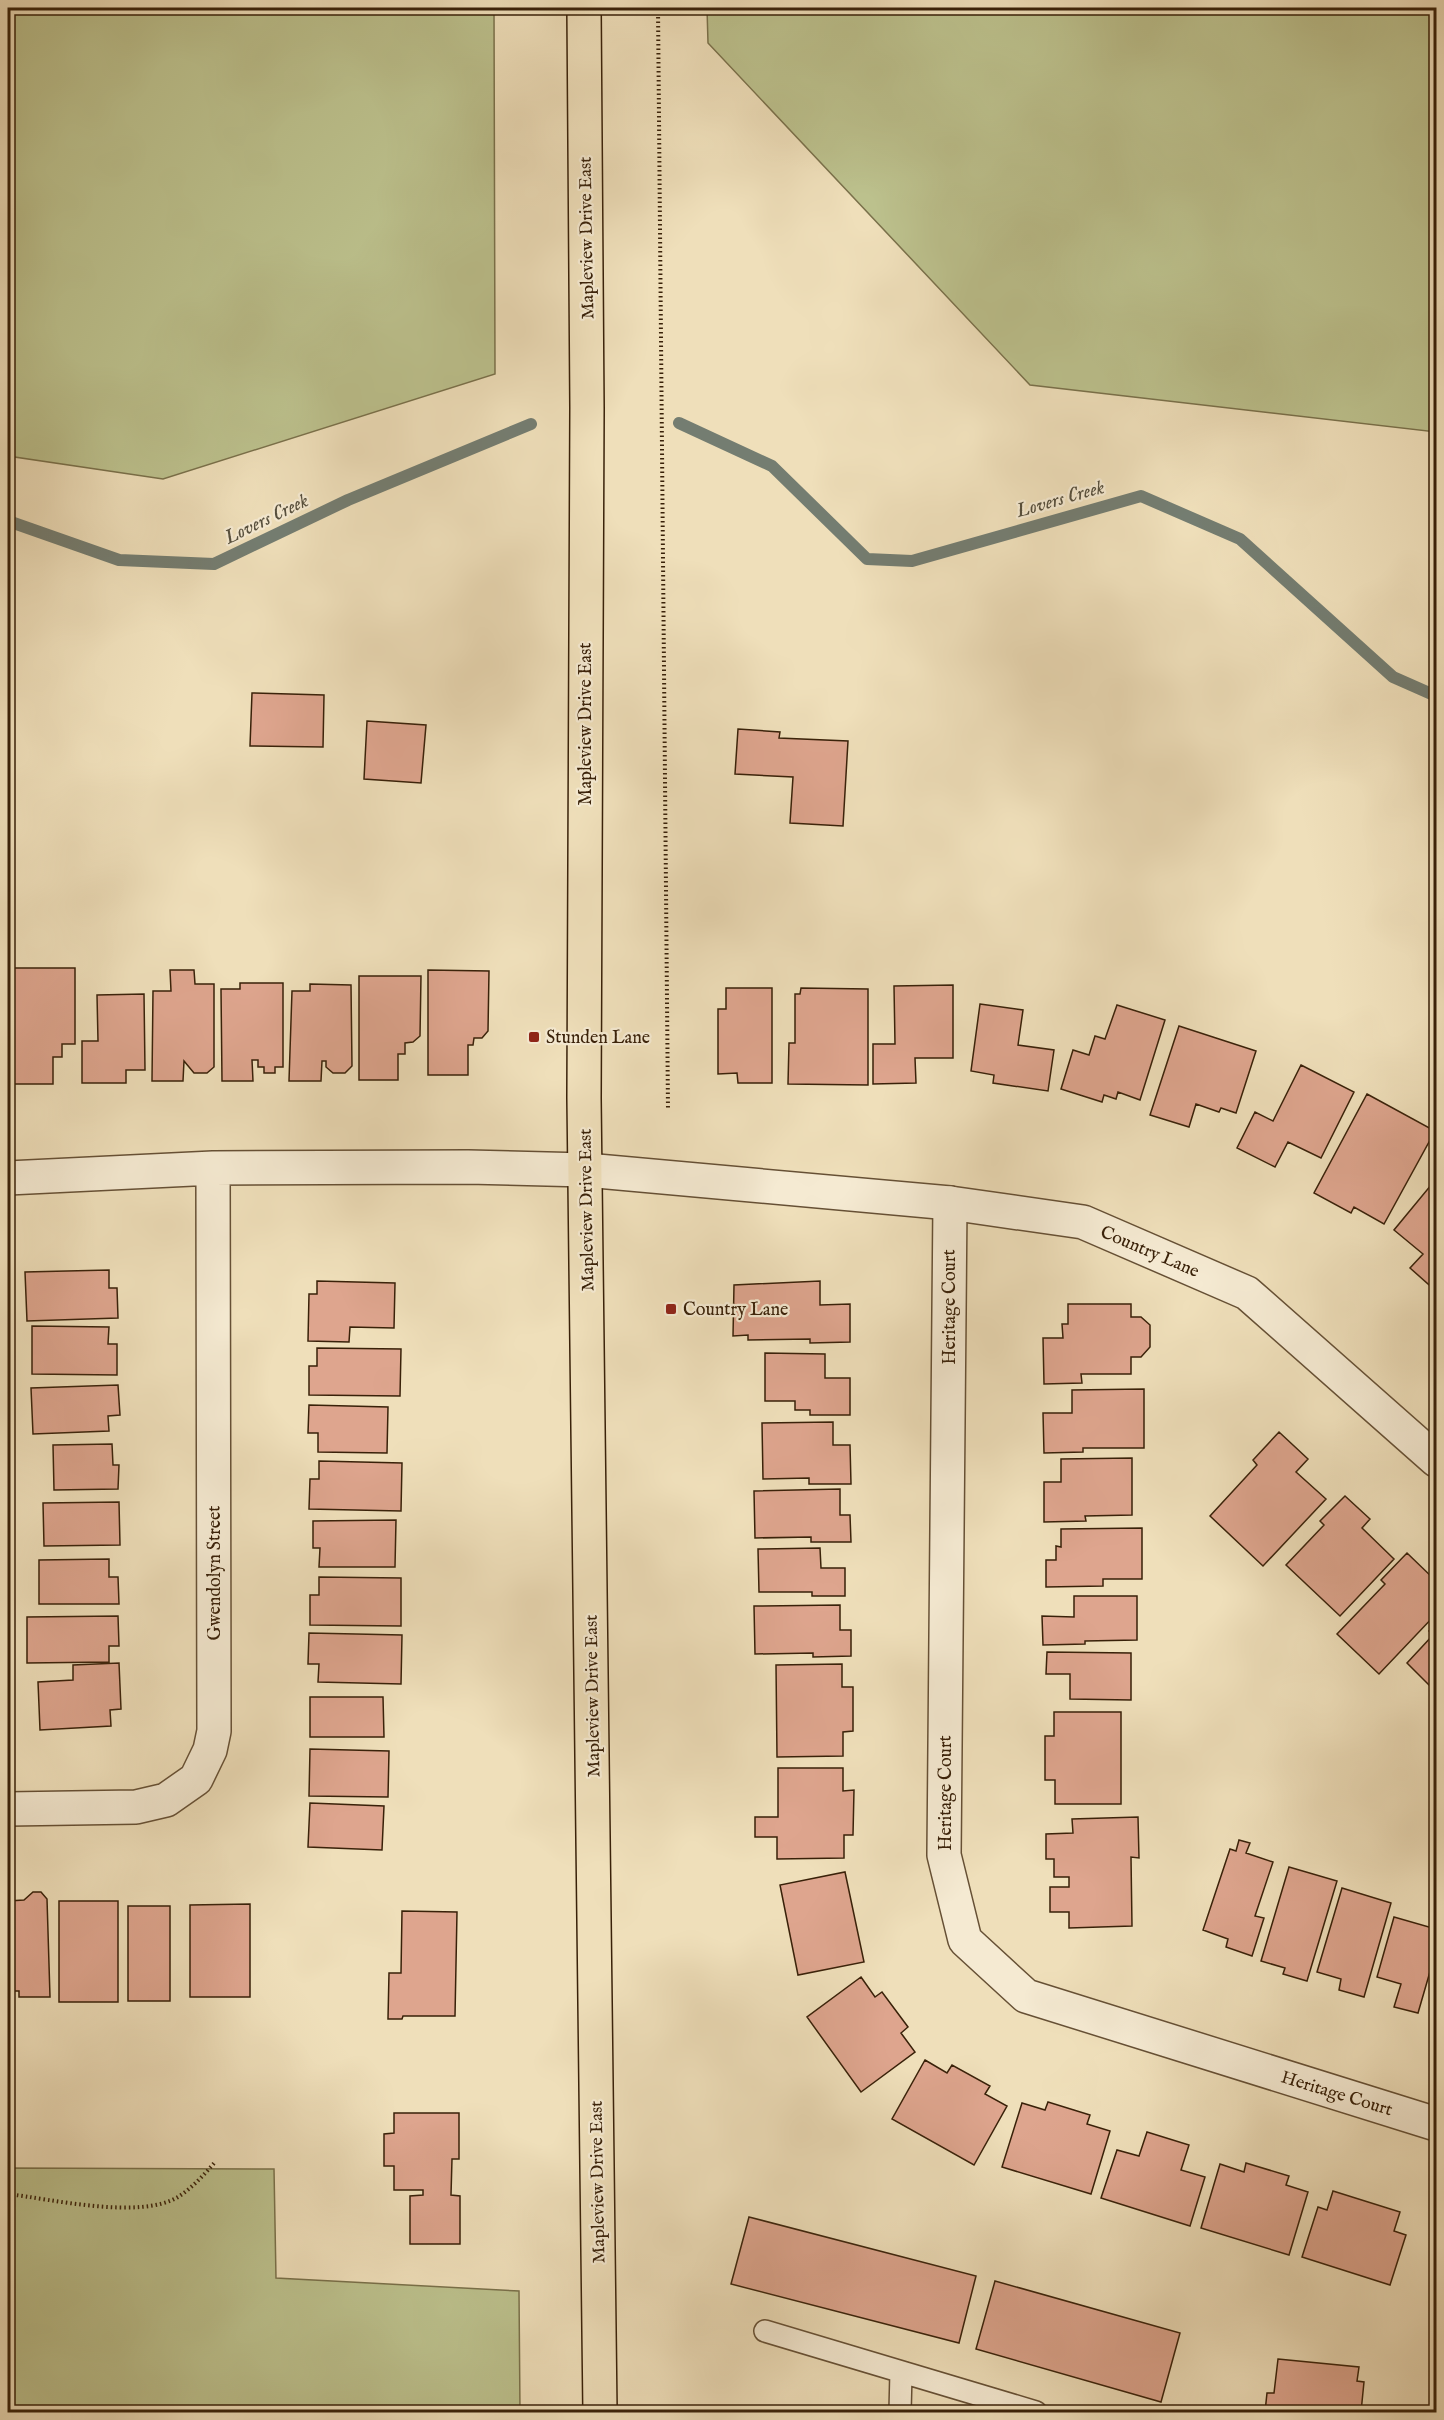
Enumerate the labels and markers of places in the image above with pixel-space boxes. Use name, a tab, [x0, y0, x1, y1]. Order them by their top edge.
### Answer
place label: Stunden Lane	[546, 1027, 650, 1050]
marker: Stunden Lane	[527, 1030, 541, 1044]
place label: Country Lane	[683, 1299, 788, 1322]
marker: Country Lane	[664, 1302, 678, 1316]

